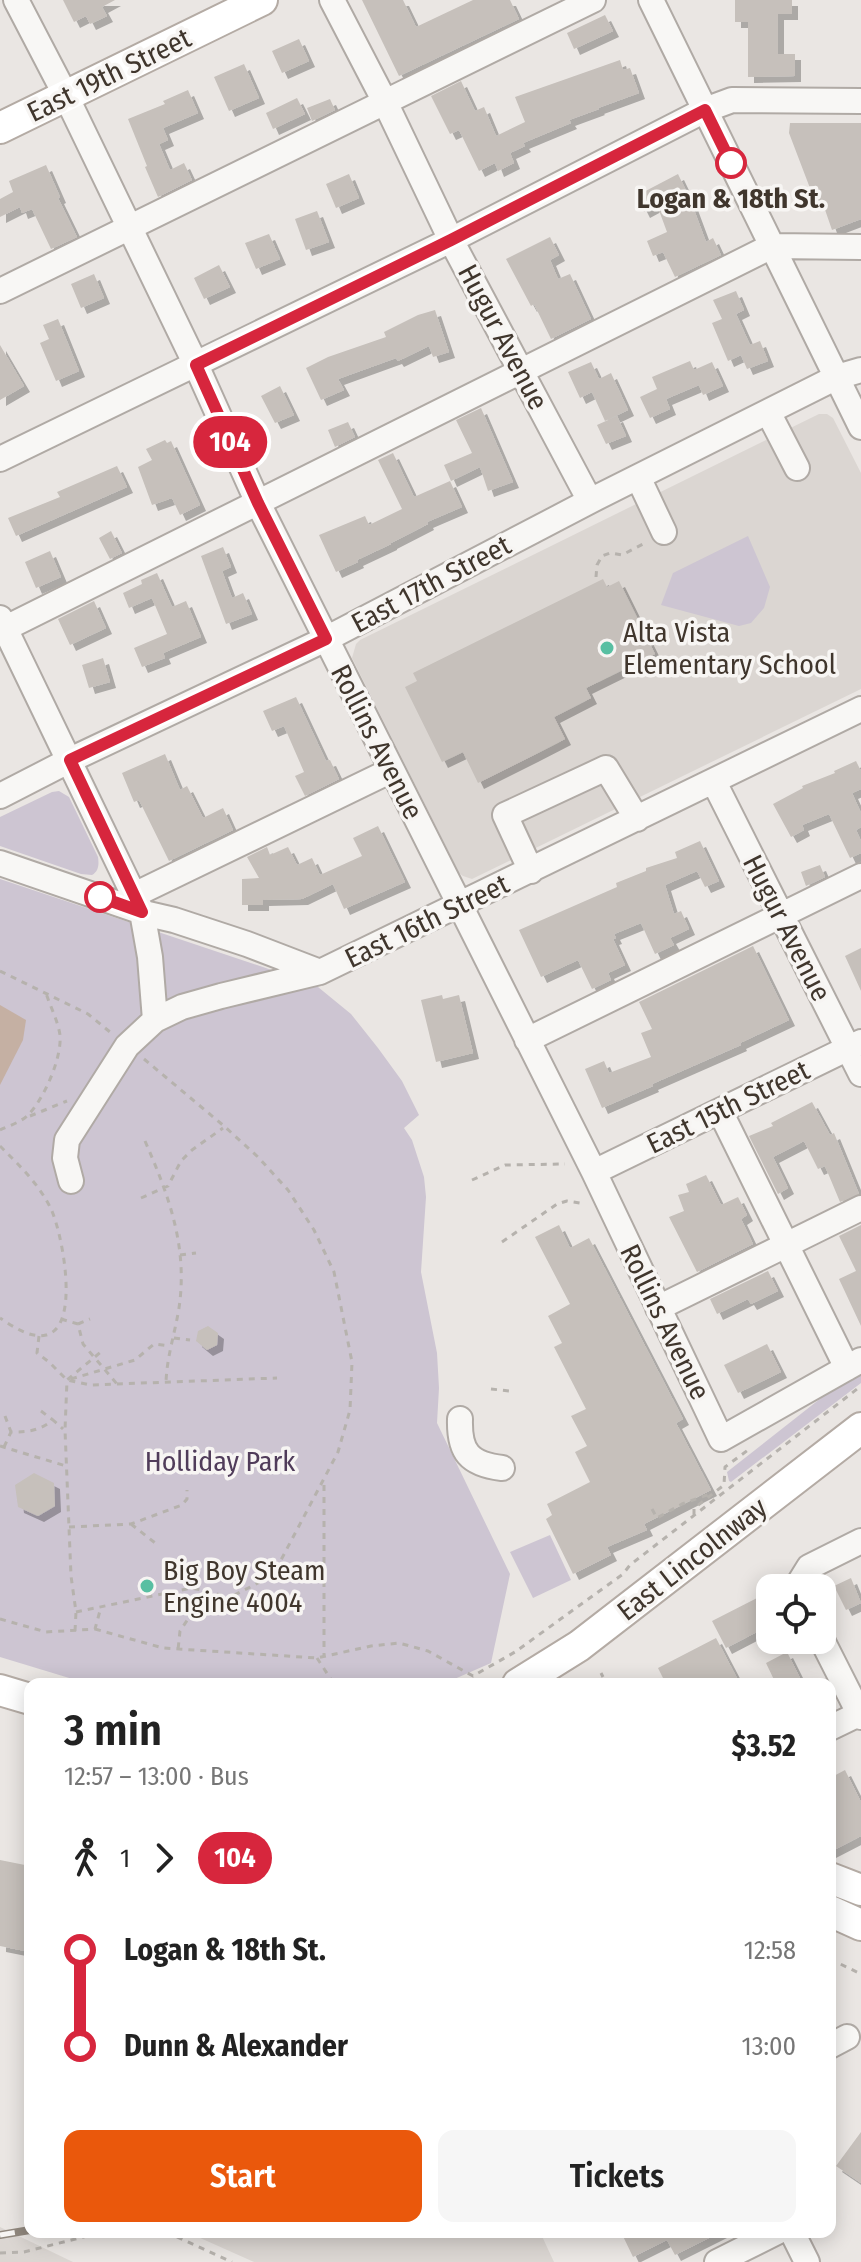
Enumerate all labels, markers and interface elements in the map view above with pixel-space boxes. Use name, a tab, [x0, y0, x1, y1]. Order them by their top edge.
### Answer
street label: East 19th Street	[22, 21, 197, 129]
marker: Logan & 18th St.	[716, 148, 746, 178]
place label: Logan & 18th St.	[637, 182, 825, 215]
street label: Hugur Avenue	[451, 259, 555, 415]
line badge: 104	[184, 416, 276, 468]
text: 104	[209, 425, 251, 458]
street label: East 17th Street	[346, 528, 517, 640]
place label: Alta Vista Elementary School	[623, 616, 836, 681]
marker: Alta Vista Elementary School	[598, 639, 616, 657]
street label: Rollins Avenue	[324, 659, 430, 825]
street label: Hugur Avenue	[736, 849, 838, 1007]
street label: East 16th Street	[340, 867, 515, 975]
unlabelled marker	[85, 882, 115, 912]
street label: East 15th Street	[641, 1053, 816, 1161]
street label: Rollins Avenue	[613, 1239, 717, 1405]
park label: Holliday Park	[145, 1445, 296, 1478]
street label: East Lincolnway	[611, 1490, 774, 1628]
place label: Big Boy Steam Engine 4004	[163, 1554, 326, 1619]
map controls	[756, 1574, 836, 1654]
button: locate	[756, 1574, 836, 1654]
marker: Big Boy Steam Engine 4004	[138, 1577, 156, 1595]
text: 3 min	[64, 1704, 162, 1757]
text: $3.52	[731, 1728, 796, 1764]
text: 12:57 – 13:00 · Bus	[64, 1761, 249, 1792]
icon: walk	[64, 1836, 108, 1880]
icon: forward	[142, 1836, 186, 1880]
text: 104	[214, 1841, 256, 1874]
text: 1	[120, 1843, 130, 1874]
text: Logan & 18th St.	[124, 1932, 326, 1968]
text: 12:58	[744, 1935, 796, 1966]
text: Dunn & Alexander	[124, 2028, 348, 2064]
text: 13:00	[742, 2031, 796, 2062]
button: Start	[64, 2130, 422, 2222]
button: Tickets	[438, 2130, 796, 2222]

